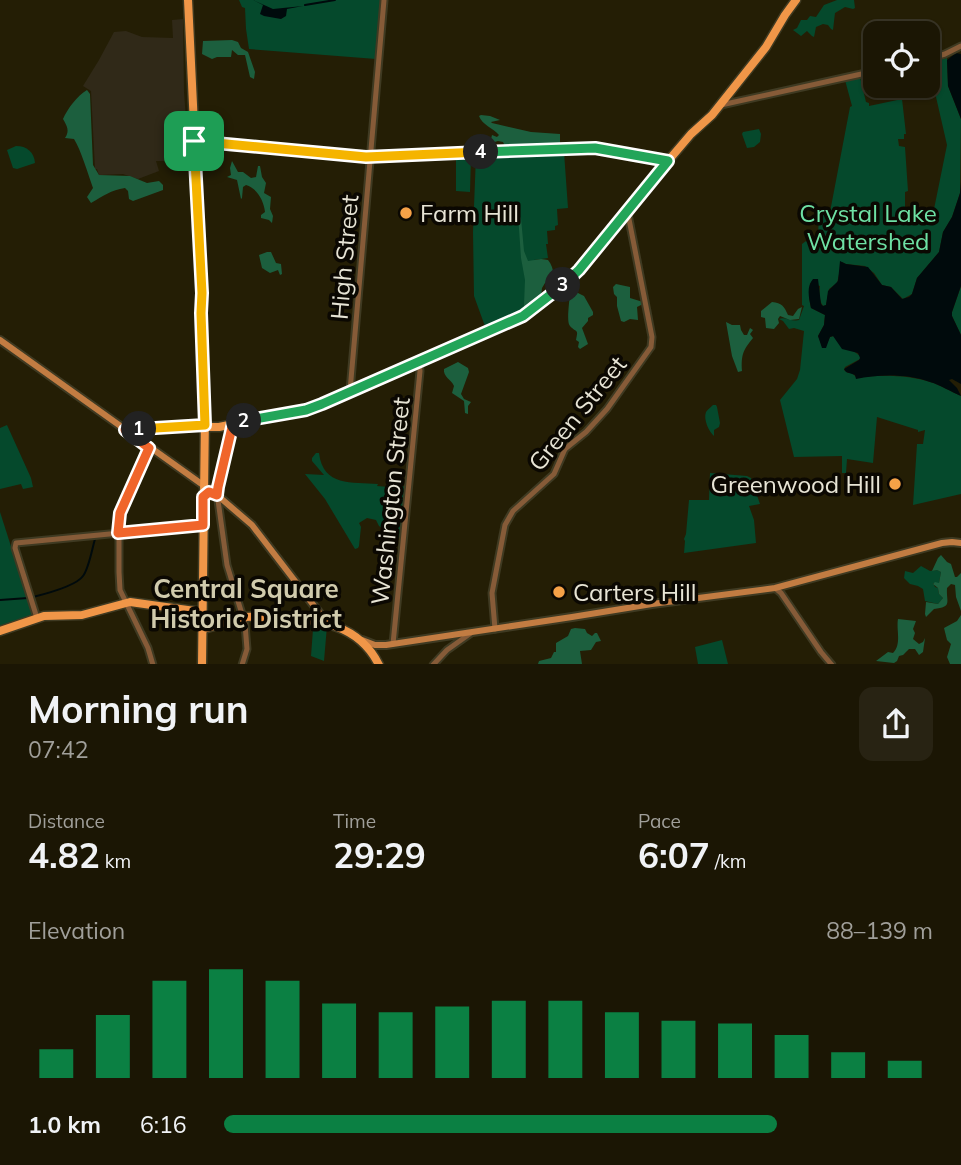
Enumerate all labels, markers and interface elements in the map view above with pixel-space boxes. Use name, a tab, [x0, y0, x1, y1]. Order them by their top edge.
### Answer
map controls	[863, 21, 940, 98]
button: locate	[863, 21, 940, 98]
pin	[164, 111, 224, 171]
icon: arrive	[175, 122, 213, 160]
pin: 4	[463, 134, 498, 170]
text: 4	[475, 139, 486, 163]
street label: High Street	[324, 193, 364, 321]
place label: Farm Hill	[420, 198, 519, 228]
park label: Crystal Lake Watershed	[799, 198, 937, 256]
marker: Farm Hill	[398, 205, 414, 221]
pin: 3	[546, 268, 580, 302]
text: 3	[557, 272, 568, 296]
street label: Green Street	[522, 350, 632, 476]
street label: Washington Street	[364, 396, 416, 606]
pin: 2	[226, 404, 262, 438]
text: 2	[238, 408, 249, 432]
pin: 1	[122, 412, 156, 446]
text: 1	[133, 416, 144, 440]
place label: Greenwood Hill	[711, 469, 881, 499]
marker: Greenwood Hill	[887, 476, 903, 492]
district label: Central Square Historic District	[150, 572, 342, 635]
place label: Carters Hill	[573, 577, 696, 607]
marker: Carters Hill	[551, 584, 567, 600]
text: Morning run	[28, 685, 249, 733]
button: share	[859, 687, 933, 761]
text: 07:42	[28, 735, 88, 764]
text: Distance	[28, 809, 105, 833]
text: Time	[333, 809, 376, 833]
text: Pace	[638, 809, 681, 833]
text: 4.82	[28, 833, 100, 877]
text: 29:29	[333, 833, 426, 877]
text: 6:07	[638, 833, 710, 877]
text: km	[100, 849, 131, 873]
text: /km	[710, 849, 747, 873]
text: Elevation	[28, 916, 125, 945]
text: 88–139 m	[826, 916, 933, 945]
text: 1.0 km	[28, 1110, 101, 1139]
text: 6:16	[140, 1110, 187, 1139]

